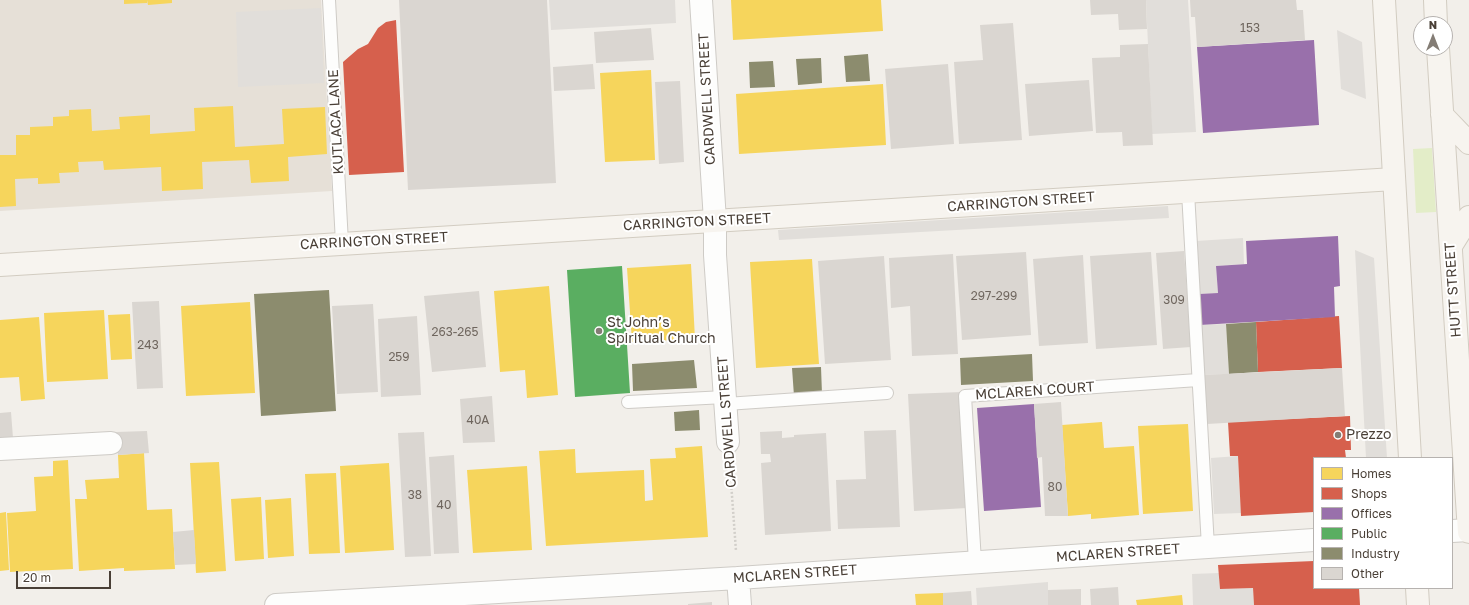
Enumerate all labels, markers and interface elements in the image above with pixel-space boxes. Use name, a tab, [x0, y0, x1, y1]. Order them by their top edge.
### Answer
north arrow	[1413, 16, 1453, 56]
text: N	[1429, 18, 1437, 31]
house number: 153	[1240, 21, 1260, 35]
street label: CARDWELL STREET	[695, 33, 719, 165]
street label: KUTLACA LANE	[325, 69, 347, 175]
street label: CARRINGTON STREET	[947, 188, 1095, 216]
street label: CARRINGTON STREET	[623, 210, 771, 234]
street label: CARRINGTON STREET	[300, 229, 448, 253]
street label: HUTT STREET	[1441, 242, 1465, 338]
house number: 297-299	[971, 289, 1017, 303]
house number: 309	[1163, 293, 1185, 307]
place label: St John’s Spiritual Church	[607, 315, 716, 348]
house number: 263-265	[432, 325, 478, 339]
marker: St John’s Spiritual Church	[594, 326, 604, 336]
house number: 243	[137, 338, 159, 352]
house number: 259	[388, 350, 410, 364]
street label: CARDWELL STREET	[714, 355, 740, 489]
street label: MCLAREN COURT	[975, 378, 1095, 404]
house number: 40A	[467, 413, 489, 427]
place label: Prezzo	[1346, 427, 1391, 443]
marker: Prezzo	[1333, 430, 1343, 440]
legend	[1313, 457, 1453, 589]
text: Homes	[1351, 466, 1391, 481]
house number: 80	[1048, 480, 1062, 494]
text: Shops	[1351, 486, 1387, 501]
house number: 38	[408, 488, 422, 502]
house number: 40	[437, 498, 451, 512]
text: Offices	[1351, 506, 1392, 521]
text: Public	[1351, 526, 1387, 541]
street label: MCLAREN STREET	[1055, 540, 1181, 566]
text: Industry	[1351, 546, 1400, 561]
street label: MCLAREN STREET	[732, 561, 858, 587]
scale bar	[18, 563, 113, 589]
text: Other	[1351, 566, 1384, 581]
text: 20 m	[23, 570, 51, 585]

